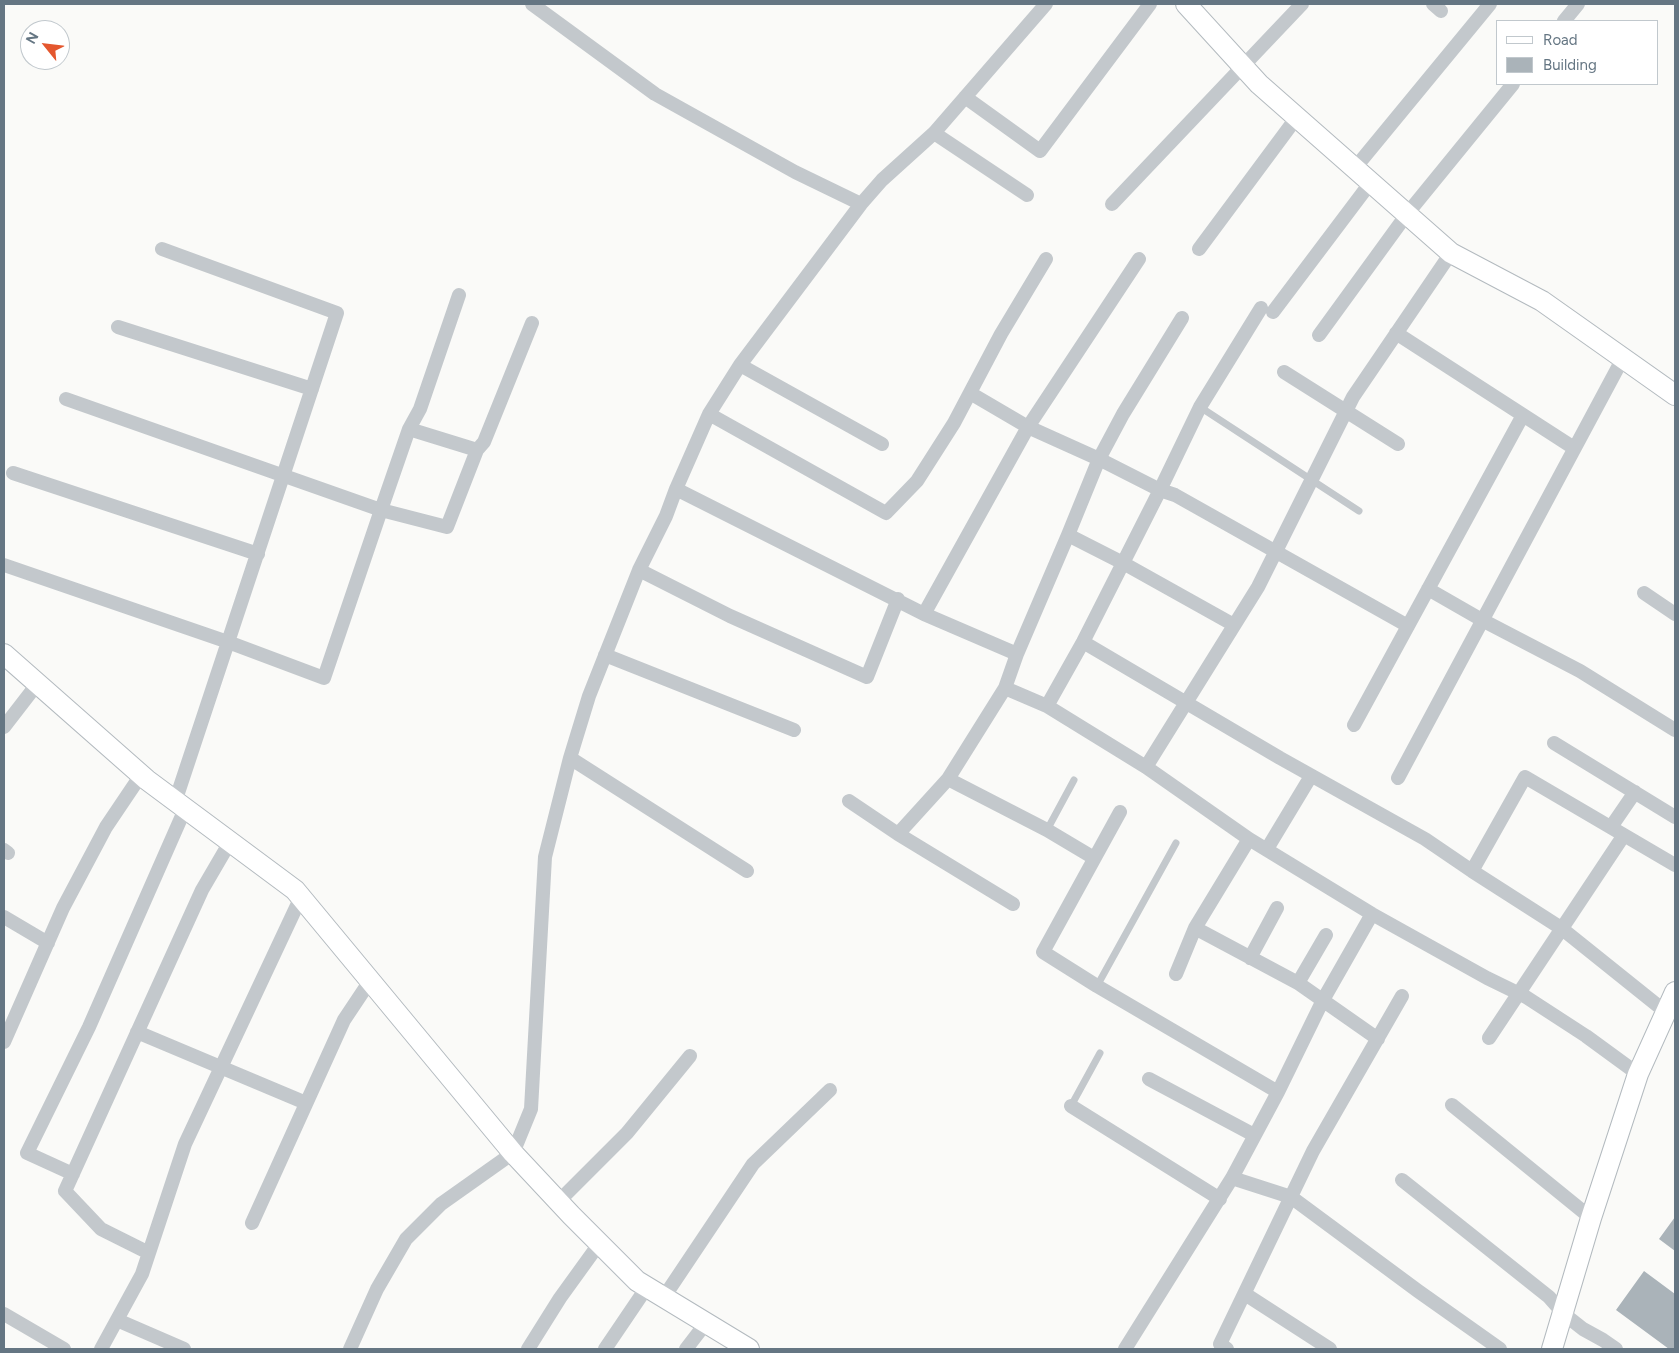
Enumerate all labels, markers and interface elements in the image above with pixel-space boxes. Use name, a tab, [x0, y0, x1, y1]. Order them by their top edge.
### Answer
north arrow	[20, 20, 70, 70]
legend	[1496, 20, 1659, 85]
text: N	[22, 29, 42, 47]
text: Road	[1543, 31, 1578, 49]
text: Building	[1543, 56, 1597, 74]

